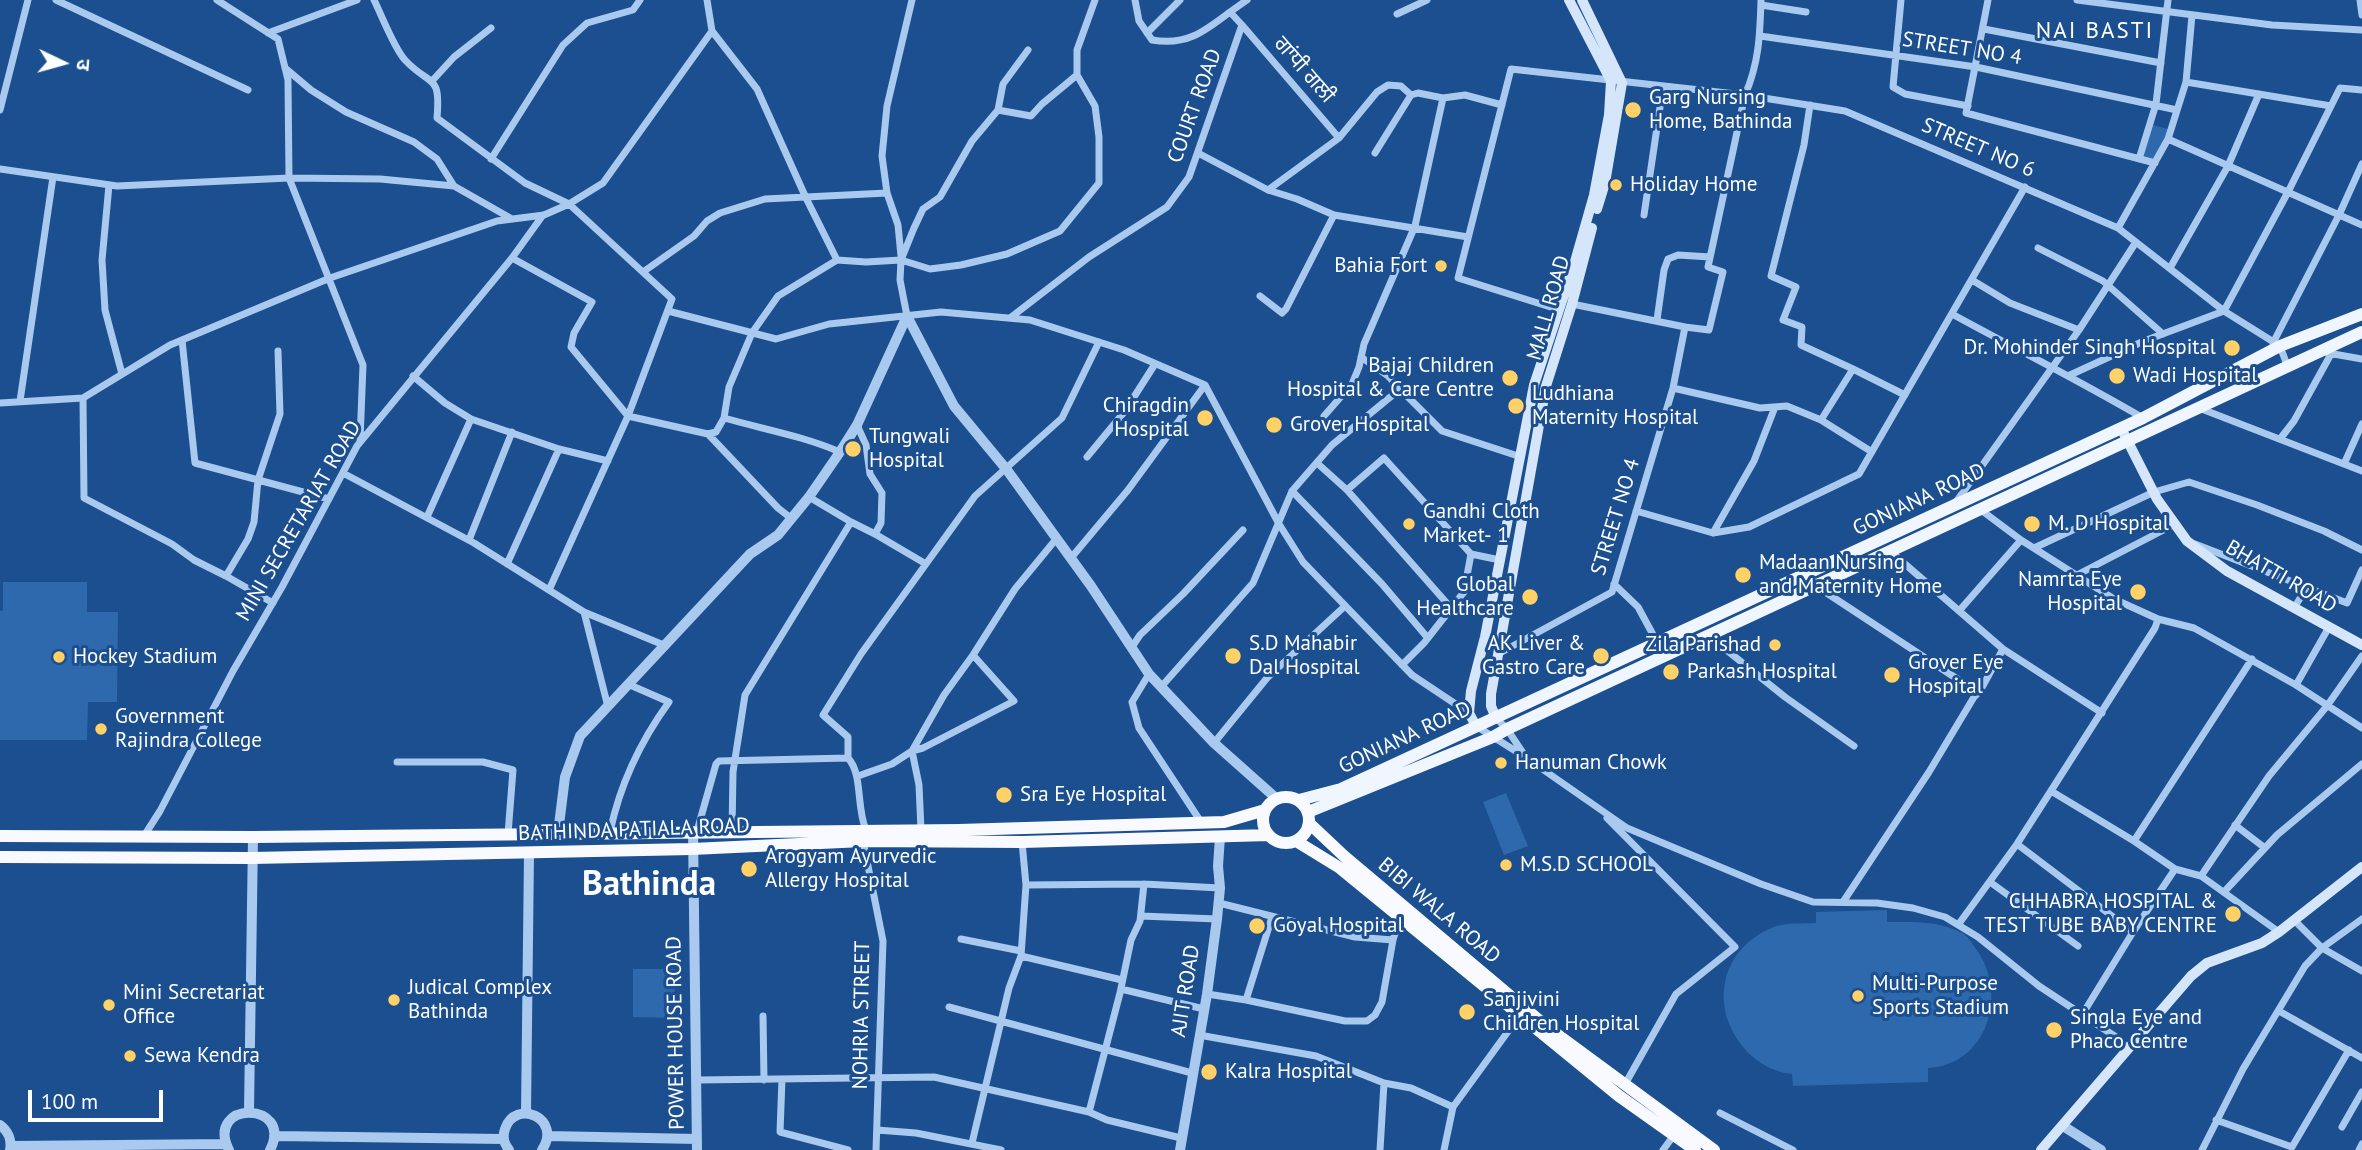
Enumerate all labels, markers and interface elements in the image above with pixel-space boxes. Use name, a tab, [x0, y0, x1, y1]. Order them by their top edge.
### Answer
district label: NAI BASTI	[2037, 17, 2153, 45]
street label: STREET NO 4	[1900, 27, 2024, 71]
north arrow	[28, 28, 98, 98]
street label: ਗਾਂਧੀ ਗਲੀ	[1268, 32, 1340, 108]
street label: COURT ROAD	[1163, 46, 1227, 166]
text: उ	[71, 58, 96, 71]
place label: Garg Nursing Home, Bathinda	[1649, 85, 1793, 135]
marker: Garg Nursing Home, Bathinda	[1623, 100, 1643, 120]
street label: STREET NO 6	[1918, 113, 2038, 183]
place label: Holiday Home	[1630, 172, 1757, 198]
marker: Holiday Home	[1608, 177, 1624, 193]
place label: Bahia Fort	[1334, 253, 1427, 279]
street label: MALL ROAD	[1522, 253, 1576, 363]
marker: Bahia Fort	[1433, 258, 1449, 274]
place label: Dr. Mohinder Singh Hospital	[1964, 335, 2216, 361]
marker: Dr. Mohinder Singh Hospital	[2222, 338, 2242, 358]
place label: Bajaj Children Hospital & Care Centre	[1287, 353, 1494, 403]
place label: Wadi Hospital	[2133, 363, 2257, 389]
marker: Wadi Hospital	[2107, 366, 2127, 386]
marker: Bajaj Children Hospital & Care Centre	[1500, 368, 1520, 388]
place label: Ludhiana Maternity Hospital	[1532, 381, 1698, 431]
place label: Chiragdin Hospital	[1103, 393, 1189, 443]
marker: Ludhiana Maternity Hospital	[1506, 396, 1526, 416]
marker: Chiragdin Hospital	[1195, 408, 1215, 428]
place label: Grover Hospital	[1290, 412, 1429, 438]
marker: Grover Hospital	[1264, 415, 1284, 435]
street label: MINI SECRETARIAT ROAD	[231, 416, 367, 626]
place label: Tungwali Hospital	[869, 424, 950, 474]
marker: Tungwali Hospital	[843, 439, 863, 459]
street label: STREET NO 4	[1586, 456, 1646, 578]
street label: GONIANA ROAD	[1849, 458, 1989, 542]
place label: Gandhi Cloth Market- 1	[1423, 499, 1540, 549]
place label: M. D Hospital	[2048, 511, 2169, 537]
marker: M. D Hospital	[2022, 514, 2042, 534]
marker: Gandhi Cloth Market- 1	[1401, 516, 1417, 532]
street label: BHATTI ROAD	[2221, 535, 2341, 619]
place label: Madaan Nursing and Maternity Home	[1759, 550, 1942, 600]
marker: Madaan Nursing and Maternity Home	[1733, 565, 1753, 585]
place label: Namrta Eye Hospital	[2018, 567, 2122, 617]
place label: Global Healthcare	[1416, 572, 1514, 622]
marker: Namrta Eye Hospital	[2128, 582, 2148, 602]
marker: Global Healthcare	[1520, 587, 1540, 607]
place label: S.D Mahabir Dal Hospital	[1249, 631, 1360, 681]
place label: AK Liver & Gastro Care	[1482, 631, 1585, 681]
place label: Zila Parishad	[1646, 632, 1761, 658]
marker: Zila Parishad	[1767, 637, 1783, 653]
place label: Hockey Stadium	[73, 644, 217, 670]
marker: S.D Mahabir Dal Hospital	[1223, 646, 1243, 666]
marker: AK Liver & Gastro Care	[1591, 646, 1611, 666]
marker: Hockey Stadium	[51, 649, 67, 665]
place label: Grover Eye Hospital	[1908, 650, 2004, 700]
place label: Parkash Hospital	[1687, 659, 1837, 685]
marker: Parkash Hospital	[1661, 662, 1681, 682]
marker: Grover Eye Hospital	[1882, 665, 1902, 685]
street label: GONIANA ROAD	[1335, 696, 1475, 780]
place label: Government Rajindra College	[115, 704, 262, 754]
marker: Government Rajindra College	[93, 721, 109, 737]
place label: Hanuman Chowk	[1515, 750, 1667, 776]
marker: Hanuman Chowk	[1493, 755, 1509, 771]
place label: Sra Eye Hospital	[1020, 782, 1166, 808]
marker: Sra Eye Hospital	[994, 785, 1014, 805]
street label: BATHINDA PATIALA ROAD	[518, 813, 750, 847]
place label: Arogyam Ayurvedic Allergy Hospital	[765, 844, 937, 894]
place label: M.S.D SCHOOL	[1520, 852, 1653, 878]
street label: BIBI WALA ROAD	[1373, 853, 1505, 969]
marker: M.S.D SCHOOL	[1498, 857, 1514, 873]
marker: Arogyam Ayurvedic Allergy Hospital	[739, 859, 759, 879]
district label: Bathinda	[582, 864, 716, 906]
place label: CHHABRA HOSPITAL & TEST TUBE BABY CENTRE	[1984, 889, 2217, 939]
marker: CHHABRA HOSPITAL & TEST TUBE BABY CENTRE	[2223, 904, 2243, 924]
place label: Goyal Hospital	[1273, 913, 1404, 939]
marker: Goyal Hospital	[1247, 916, 1267, 936]
street label: POWER HOUSE ROAD	[662, 936, 690, 1130]
street label: NOHRIA STREET	[848, 941, 876, 1089]
street label: AJIT ROAD	[1166, 943, 1206, 1039]
place label: Multi-Purpose Sports Stadium	[1872, 971, 2009, 1021]
place label: Judical Complex Bathinda	[408, 975, 552, 1025]
place label: Mini Secretariat Office	[123, 980, 265, 1030]
place label: Sanjivini Children Hospital	[1483, 987, 1639, 1037]
marker: Multi-Purpose Sports Stadium	[1850, 988, 1866, 1004]
marker: Judical Complex Bathinda	[386, 992, 402, 1008]
marker: Mini Secretariat Office	[101, 997, 117, 1013]
marker: Sanjivini Children Hospital	[1457, 1002, 1477, 1022]
place label: Singla Eye and Phaco Centre	[2070, 1005, 2202, 1055]
marker: Singla Eye and Phaco Centre	[2044, 1020, 2064, 1040]
place label: Sewa Kendra	[144, 1043, 260, 1069]
marker: Sewa Kendra	[122, 1048, 138, 1064]
place label: Kalra Hospital	[1225, 1059, 1352, 1085]
marker: Kalra Hospital	[1199, 1062, 1219, 1082]
scale bar	[32, 1076, 166, 1120]
text: 100 m	[41, 1088, 98, 1115]

